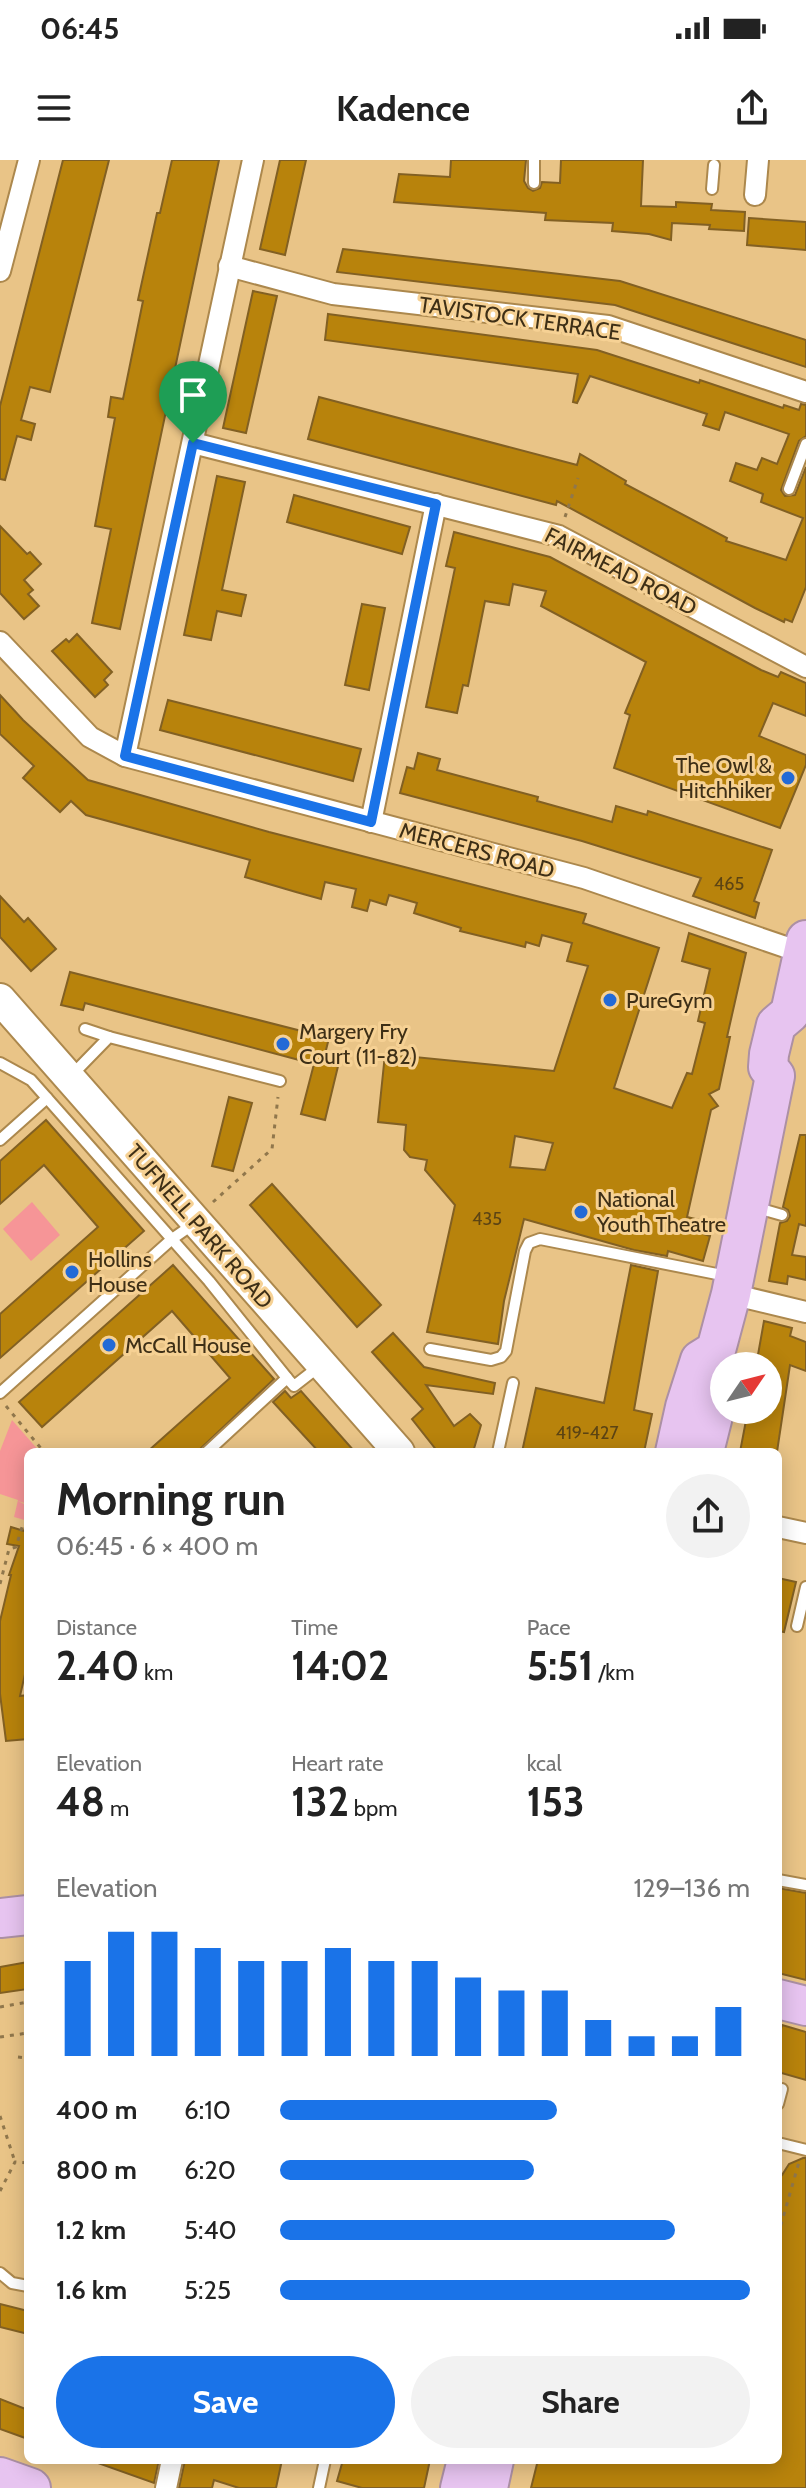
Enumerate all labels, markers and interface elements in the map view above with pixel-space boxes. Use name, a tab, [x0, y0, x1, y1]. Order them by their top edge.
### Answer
text: 06:45	[40, 10, 119, 47]
icon: menu	[32, 86, 76, 130]
text: Kadence	[336, 86, 470, 130]
icon: share	[730, 86, 774, 130]
street label: TAVISTOCK TERRACE	[417, 291, 623, 346]
pin	[159, 361, 227, 443]
icon: arrive	[171, 373, 215, 417]
street label: FAIRMEAD ROAD	[540, 522, 701, 621]
place label: The Owl & Hitchhiker	[676, 752, 773, 804]
marker: The Owl & Hitchhiker	[779, 769, 797, 787]
street label: MERCERS ROAD	[396, 817, 557, 884]
house number: 465	[714, 873, 744, 895]
place label: PureGym	[626, 987, 713, 1014]
marker: PureGym	[601, 991, 619, 1009]
place label: Margery Fry Court (11-82)	[299, 1018, 418, 1070]
marker: Margery Fry Court (11-82)	[274, 1035, 292, 1053]
street label: TUFNELL PARK ROAD	[121, 1139, 278, 1314]
place label: National Youth Theatre	[596, 1186, 726, 1238]
marker: National Youth Theatre	[572, 1203, 590, 1221]
house number: 435	[472, 1208, 502, 1230]
place label: Hollins House	[88, 1246, 152, 1298]
marker: Hollins House	[63, 1263, 81, 1281]
place label: McCall House	[125, 1332, 251, 1359]
marker: McCall House	[100, 1336, 118, 1354]
north arrow	[710, 1352, 782, 1424]
map controls	[710, 1352, 782, 1424]
house number: 419-427	[555, 1422, 619, 1444]
text: Morning run	[56, 1473, 286, 1526]
button: share	[666, 1474, 750, 1558]
text: 06:45 · 6 × 400 m	[56, 1530, 258, 1562]
text: Distance	[56, 1614, 137, 1641]
text: Time	[291, 1614, 338, 1641]
text: Pace	[527, 1614, 571, 1641]
text: 2.40	[56, 1641, 139, 1690]
text: 14:02	[291, 1641, 389, 1690]
text: 5:51	[527, 1641, 593, 1690]
text: km	[139, 1659, 173, 1686]
text: /km	[593, 1659, 634, 1686]
text: Elevation	[56, 1750, 142, 1777]
text: Heart rate	[291, 1750, 383, 1777]
text: kcal	[527, 1750, 562, 1777]
text: 48	[56, 1777, 105, 1826]
text: 132	[291, 1777, 349, 1826]
text: 153	[527, 1777, 584, 1826]
text: m	[105, 1795, 129, 1822]
text: bpm	[349, 1795, 398, 1822]
text: Elevation	[56, 1872, 158, 1904]
text: 129–136 m	[633, 1872, 750, 1904]
text: 400 m	[56, 2094, 137, 2126]
text: 6:10	[184, 2094, 231, 2126]
text: 800 m	[56, 2154, 137, 2186]
text: 6:20	[184, 2154, 236, 2186]
text: 1.2 km	[56, 2214, 126, 2246]
text: 5:40	[184, 2214, 237, 2246]
text: 1.6 km	[56, 2274, 127, 2306]
text: 5:25	[184, 2274, 231, 2306]
button: Save	[56, 2356, 395, 2448]
button: Share	[411, 2356, 750, 2448]

